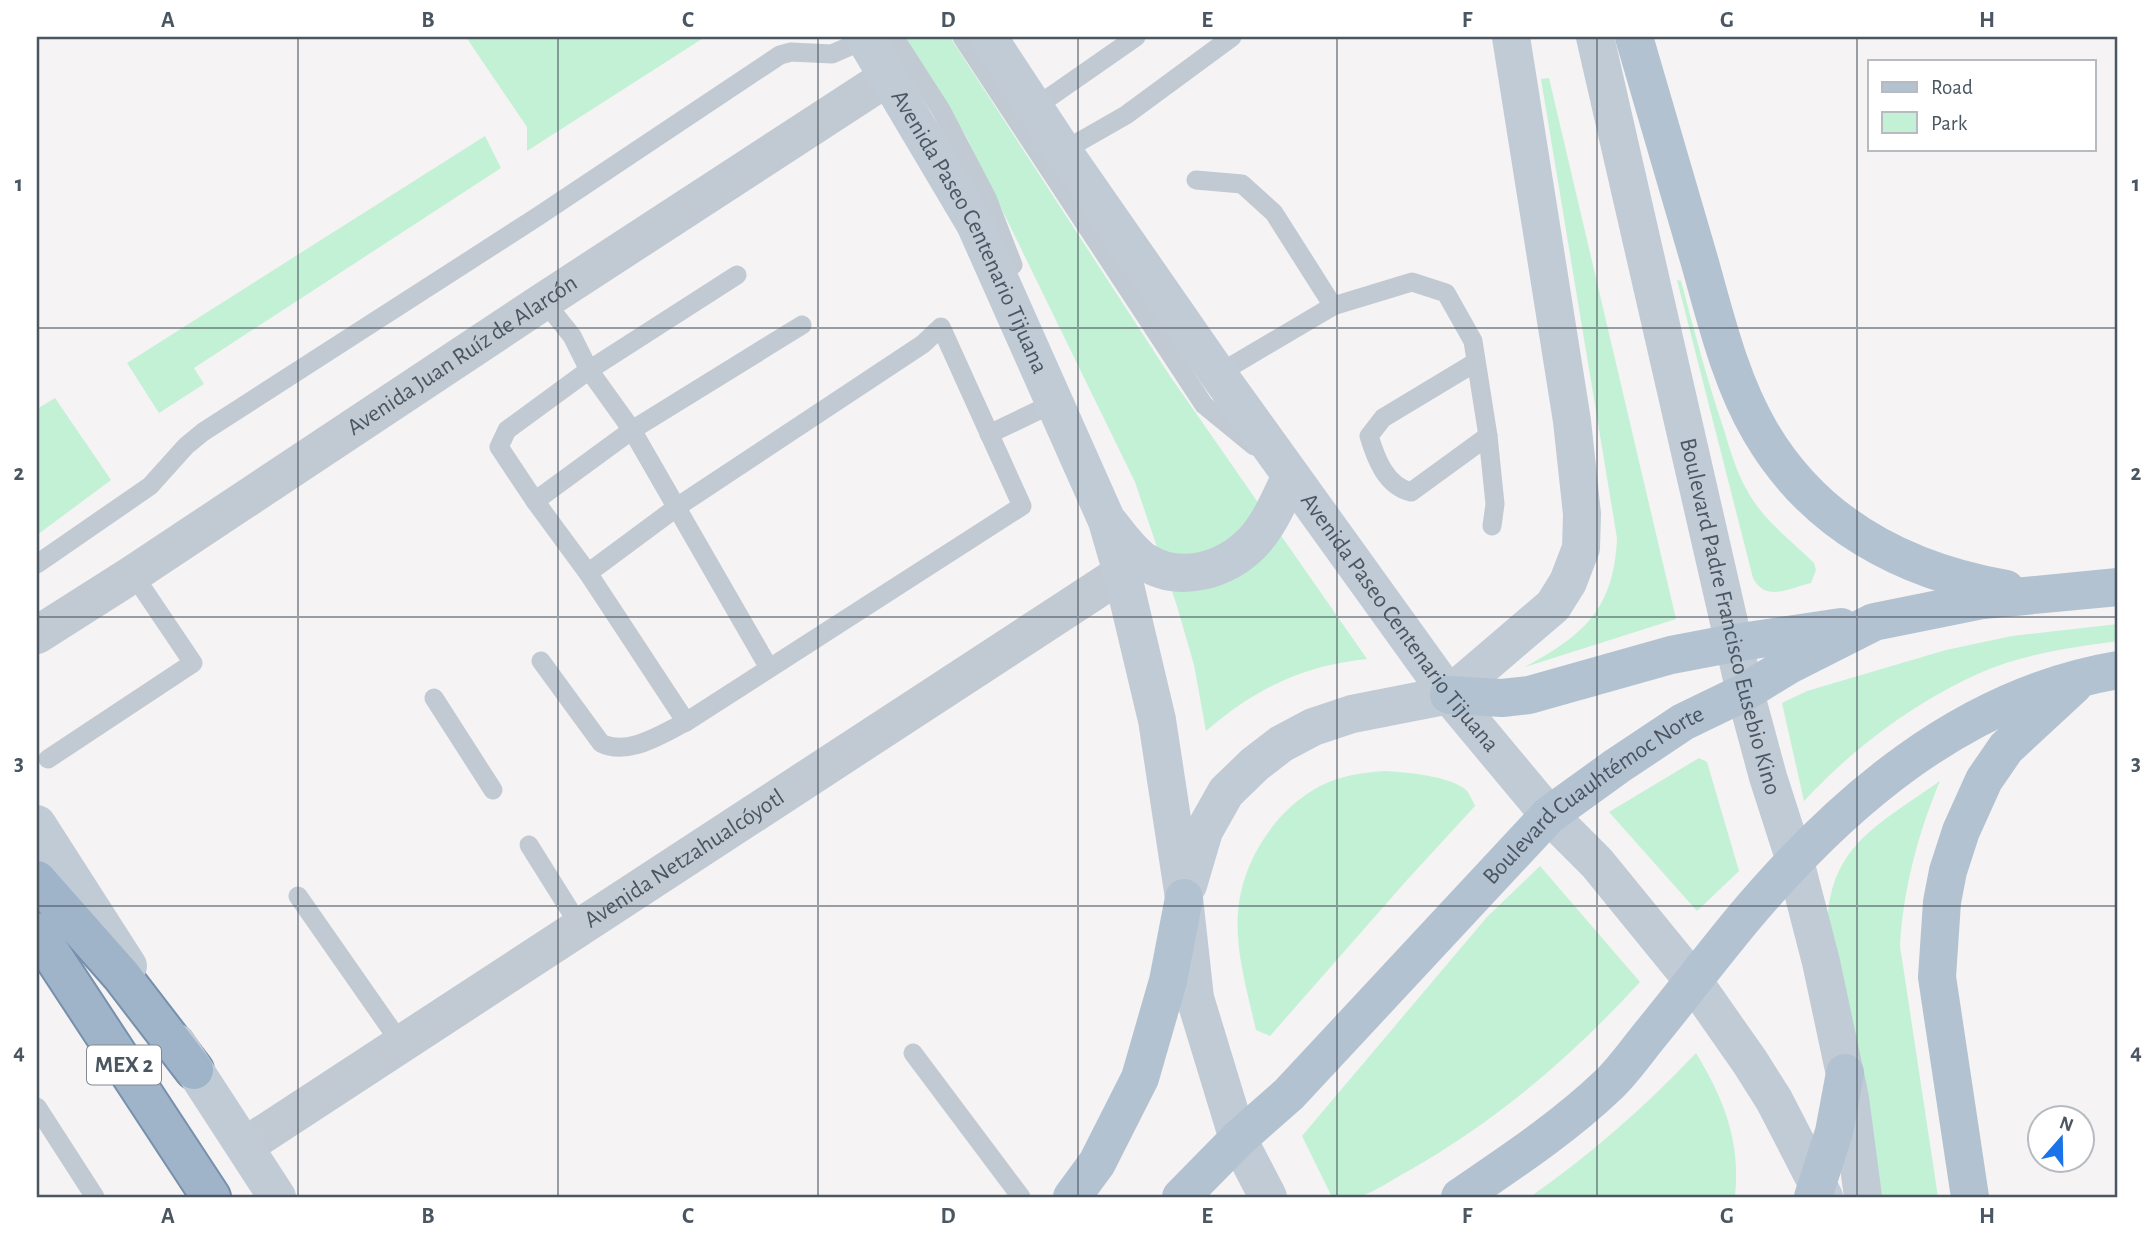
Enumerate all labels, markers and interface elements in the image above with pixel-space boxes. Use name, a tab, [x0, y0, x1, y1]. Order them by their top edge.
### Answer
text: A	[161, 9, 175, 32]
text: B	[421, 9, 435, 32]
text: C	[682, 9, 694, 32]
text: D	[940, 9, 956, 32]
text: E	[1201, 9, 1213, 32]
text: F	[1462, 9, 1473, 32]
text: G	[1720, 9, 1734, 32]
text: H	[1979, 9, 1995, 32]
legend	[1868, 60, 2096, 150]
text: Road	[1931, 77, 1973, 98]
street label: Avenida Paseo Centenario Tijuana	[886, 86, 1052, 377]
text: Park	[1931, 113, 1968, 134]
text: 1	[15, 173, 23, 196]
text: 1	[2132, 173, 2140, 196]
street label: Avenida Juan Ruíz de Alarcón	[343, 271, 582, 440]
street label: Boulevard Padre Francisco Eusebio Kino	[1675, 436, 1785, 798]
text: 2	[14, 462, 25, 485]
text: 2	[2131, 462, 2142, 485]
street label: Avenida Paseo Centenario Tijuana	[1296, 489, 1503, 757]
street label: Boulevard Cuauhtémoc Norte	[1479, 702, 1708, 889]
text: 3	[14, 752, 24, 775]
text: 3	[2131, 752, 2141, 775]
street label: Avenida Netzahualcóyotl	[580, 785, 789, 933]
text: 4	[13, 1041, 25, 1064]
text: 4	[2130, 1041, 2142, 1064]
road number: MEX 2	[87, 1046, 161, 1084]
north arrow	[2025, 1104, 2096, 1174]
text: N	[2057, 1113, 2076, 1136]
text: A	[161, 1205, 175, 1228]
text: B	[421, 1205, 435, 1228]
text: C	[682, 1205, 694, 1228]
text: D	[940, 1205, 956, 1228]
text: E	[1201, 1205, 1213, 1228]
text: F	[1462, 1205, 1473, 1228]
text: G	[1720, 1205, 1734, 1228]
text: H	[1979, 1205, 1995, 1228]

